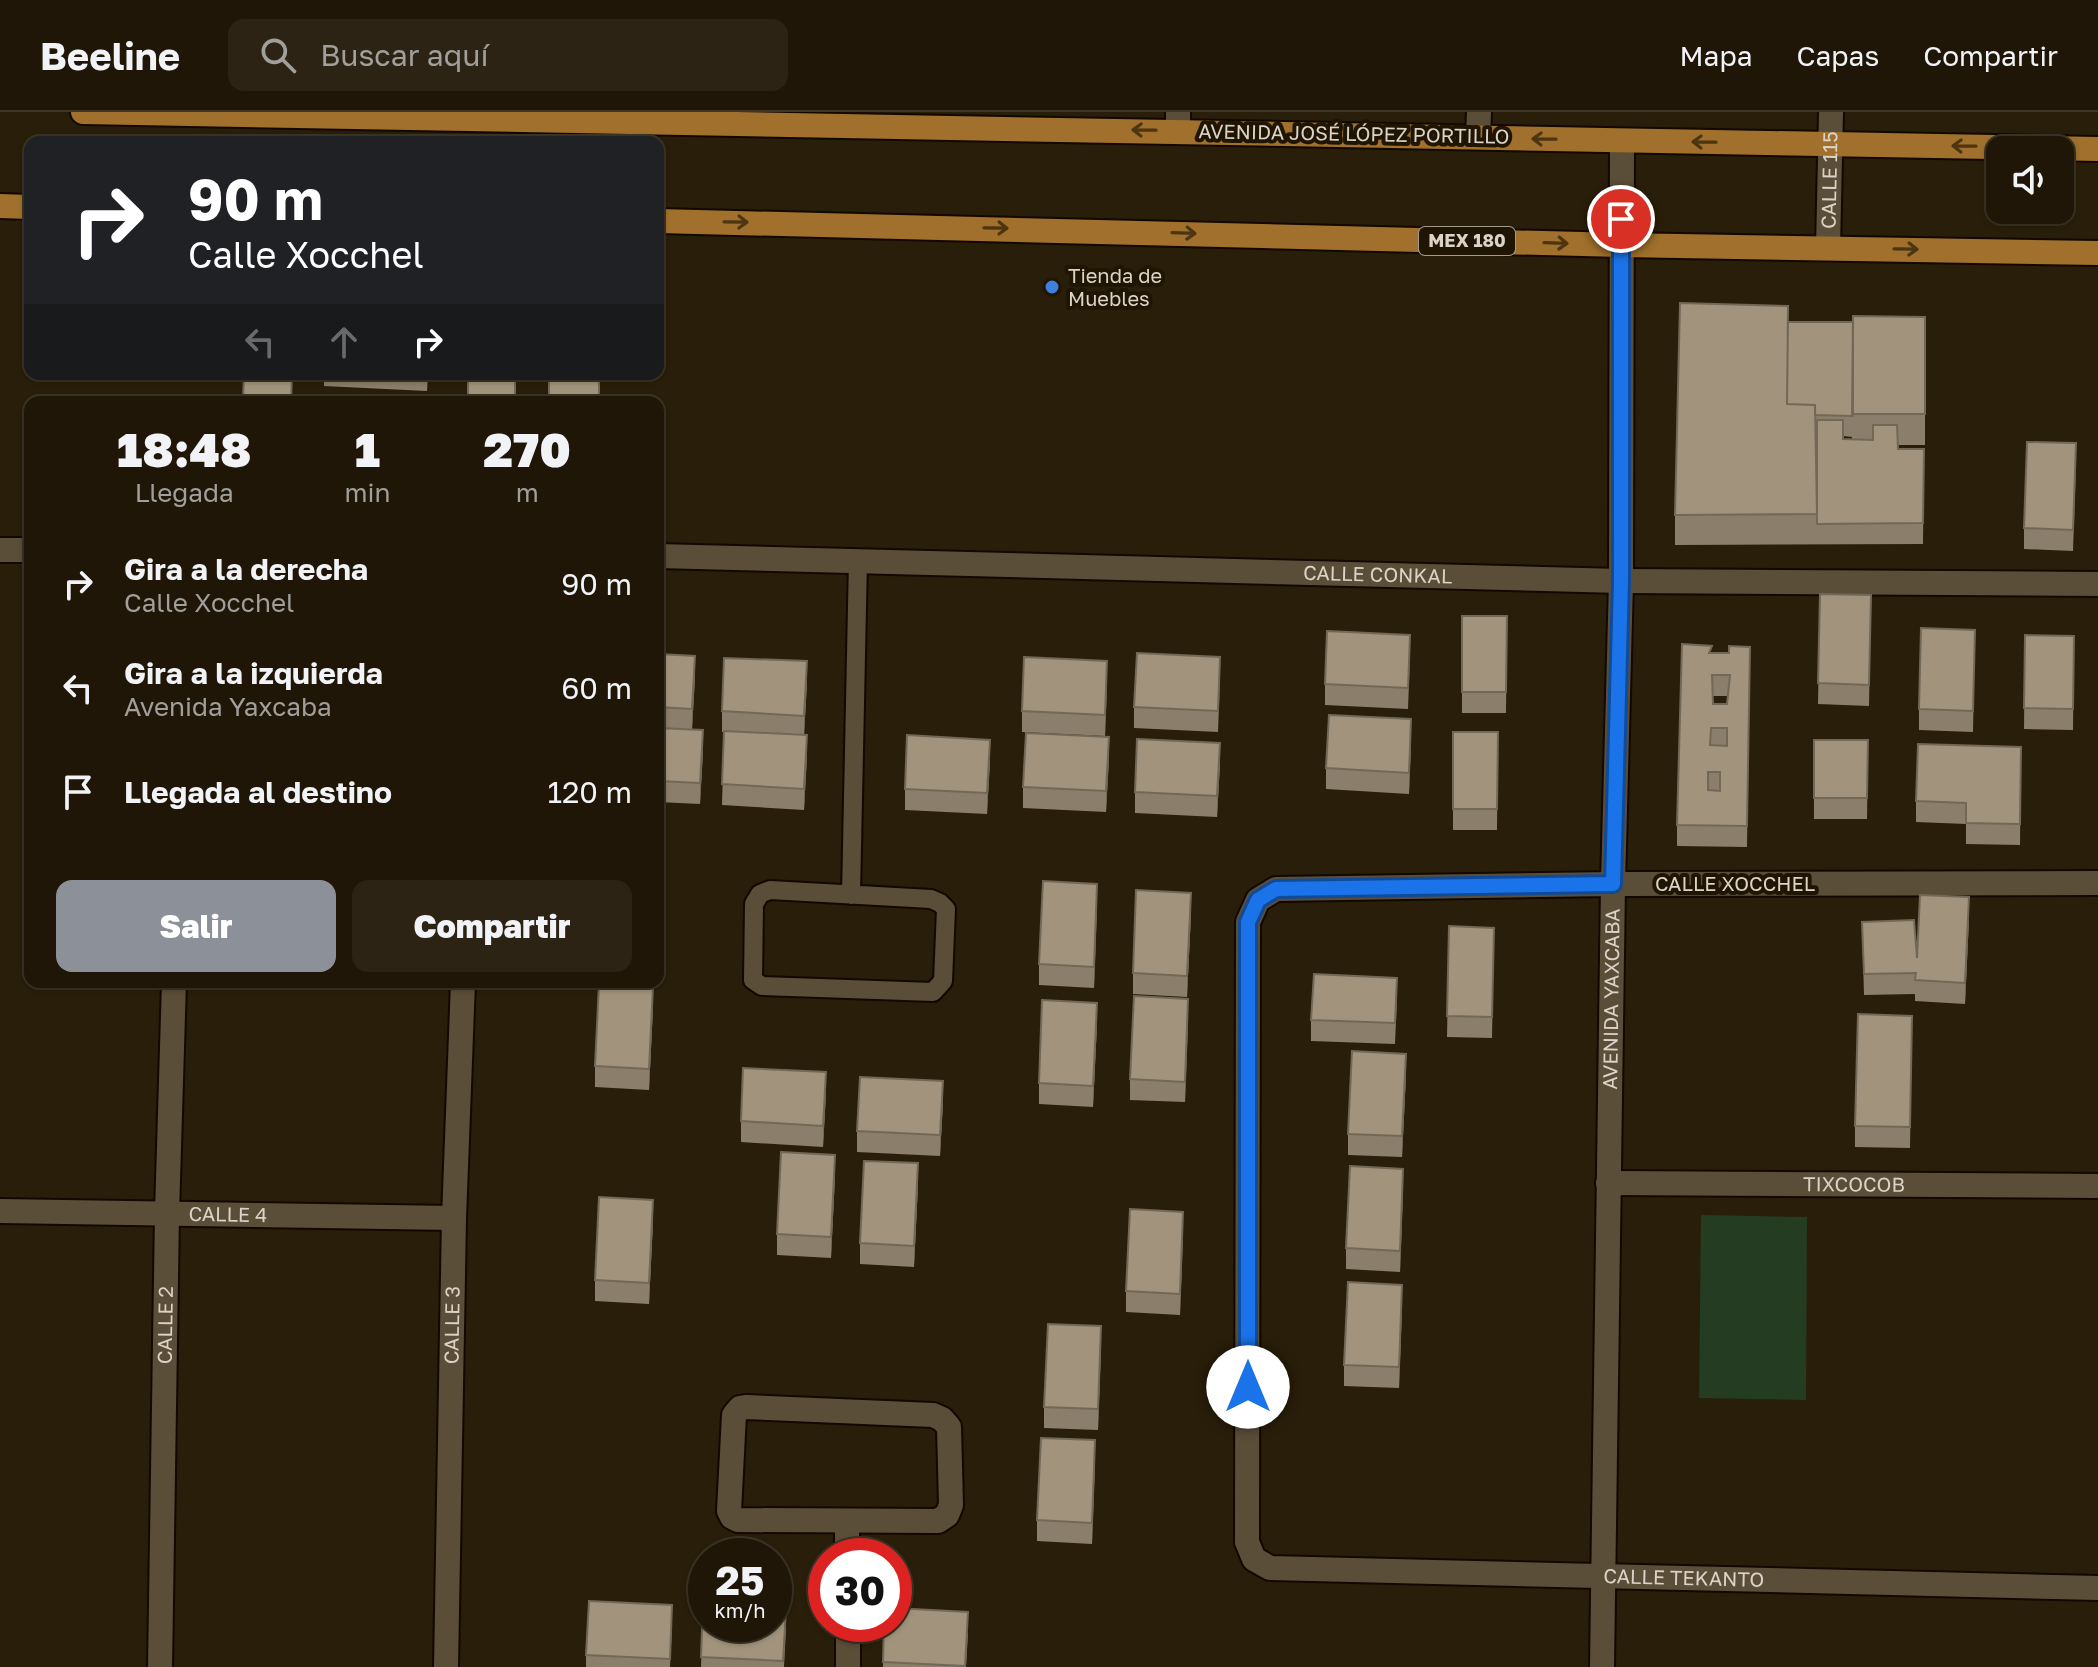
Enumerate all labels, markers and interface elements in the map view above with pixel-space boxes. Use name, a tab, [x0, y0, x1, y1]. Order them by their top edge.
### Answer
search box	[228, 19, 788, 91]
text: Beeline	[40, 33, 180, 78]
icon: search	[256, 33, 300, 77]
text: Buscar aquí	[320, 37, 488, 73]
text: Mapa	[1680, 39, 1752, 72]
text: Capas	[1796, 39, 1879, 72]
text: Compartir	[1923, 39, 2058, 72]
street label: AVENIDA JOSÉ LÓPEZ PORTILLO	[1198, 118, 1510, 148]
one-way arrow	[1131, 122, 1158, 137]
one-way arrow	[1531, 131, 1558, 147]
street label: CALLE 115	[1815, 131, 1842, 229]
one-way arrow	[1691, 134, 1718, 150]
map controls	[1986, 136, 2074, 224]
button: sound	[1986, 136, 2074, 224]
one-way arrow	[1951, 138, 1978, 153]
text: 90 m	[188, 165, 323, 232]
icon: right	[56, 168, 160, 272]
pin	[1587, 185, 1655, 253]
icon: arrive	[1599, 197, 1643, 241]
one-way arrow	[722, 215, 749, 230]
one-way arrow	[982, 220, 1009, 236]
one-way arrow	[1170, 225, 1197, 240]
road number: MEX 180	[1419, 227, 1515, 255]
text: Calle Xocchel	[188, 233, 424, 276]
one-way arrow	[1542, 236, 1569, 251]
one-way arrow	[1892, 241, 1919, 257]
place label: Tienda de Muebles	[1068, 263, 1162, 310]
marker: Tienda de Muebles	[1043, 278, 1061, 296]
icon: left	[238, 320, 282, 364]
icon: ahead	[322, 320, 366, 364]
icon: right	[406, 320, 450, 364]
text: 18:48	[117, 420, 251, 478]
text: 1	[355, 420, 380, 478]
text: 270	[483, 420, 571, 478]
text: Llegada	[135, 477, 234, 508]
text: min	[344, 477, 390, 508]
text: m	[516, 477, 539, 508]
text: Gira a la derecha	[124, 551, 368, 587]
street label: CALLE CONKAL	[1303, 560, 1453, 588]
icon: right	[56, 562, 100, 606]
text: 90 m	[561, 566, 632, 602]
text: Calle Xocchel	[124, 587, 294, 618]
text: Gira a la izquierda	[124, 655, 383, 691]
icon: left	[56, 666, 100, 710]
text: 60 m	[561, 670, 632, 706]
text: Avenida Yaxcaba	[124, 691, 332, 722]
icon: arrive	[56, 770, 100, 814]
text: Llegada al destino	[124, 774, 392, 810]
text: 120 m	[547, 774, 632, 810]
street label: CALLE XOCCHEL	[1655, 871, 1815, 895]
button: Salir	[56, 880, 336, 972]
button: Compartir	[352, 880, 632, 972]
street label: AVENIDA YAXCABA	[1597, 908, 1624, 1090]
street label: TIXCOCOB	[1803, 1171, 1905, 1196]
street label: CALLE 4	[188, 1201, 268, 1226]
street label: CALLE 2	[152, 1286, 177, 1364]
street label: CALLE 3	[438, 1286, 464, 1364]
position arrow	[1206, 1345, 1290, 1429]
speed limit sign: 30	[808, 1538, 912, 1642]
text: 25	[716, 1556, 764, 1604]
street label: CALLE TEKANTO	[1603, 1563, 1765, 1591]
text: km/h	[715, 1598, 765, 1622]

